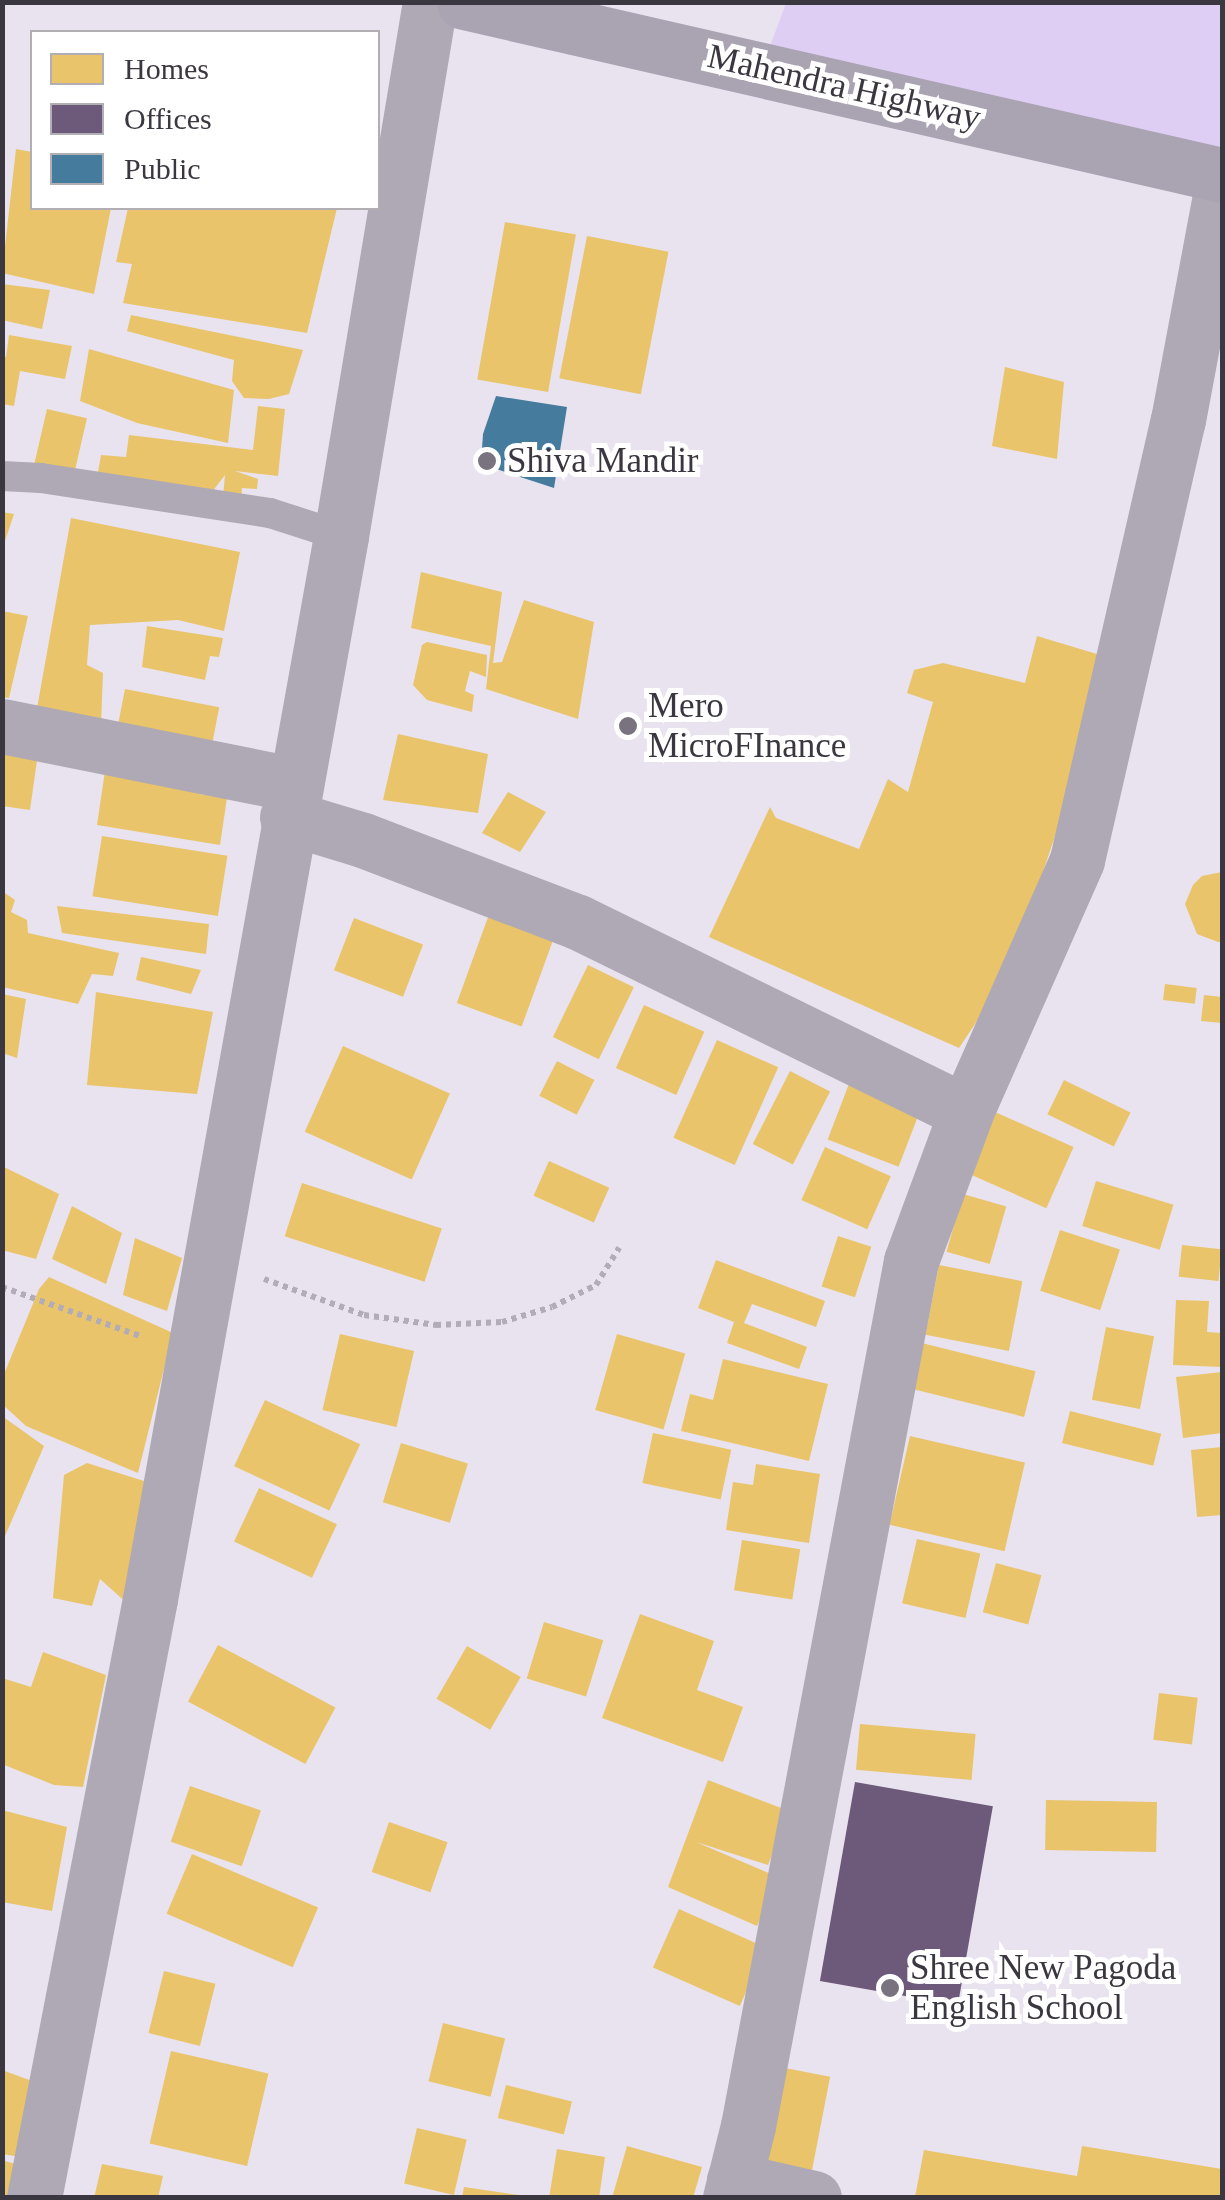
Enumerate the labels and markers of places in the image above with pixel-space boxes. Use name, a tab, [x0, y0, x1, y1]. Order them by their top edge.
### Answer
place label: Shiva Mandir	[507, 440, 699, 482]
marker: Shiva Mandir	[476, 450, 498, 472]
place label: Mero MicroFInance	[648, 685, 846, 767]
marker: Mero MicroFInance	[617, 715, 639, 737]
place label: Shree New Pagoda English School	[910, 1947, 1176, 2029]
marker: Shree New Pagoda English School	[879, 1977, 901, 1999]

